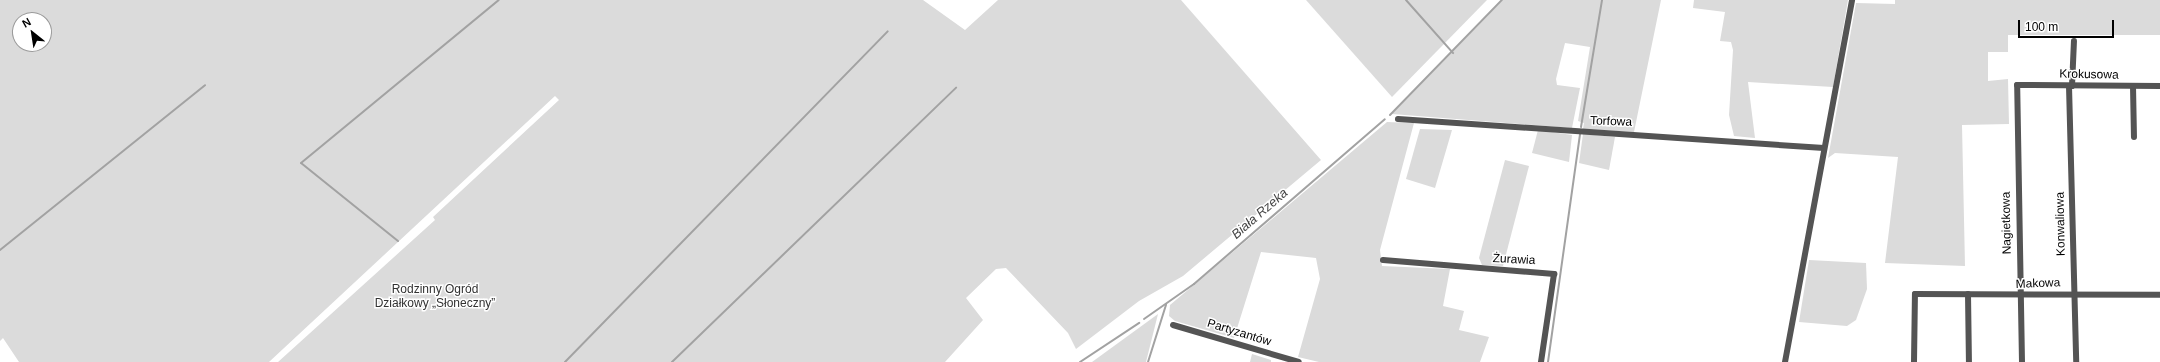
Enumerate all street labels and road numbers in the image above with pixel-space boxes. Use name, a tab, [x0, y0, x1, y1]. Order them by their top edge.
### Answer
street label: Krokusowa	[2059, 67, 2119, 83]
street label: Torfowa	[1590, 114, 1632, 130]
street label: Nagietkowa	[1999, 192, 2015, 254]
street label: Konwaliowa	[2053, 192, 2069, 256]
street label: Żurawia	[1492, 252, 1536, 268]
street label: Makowa	[2015, 276, 2061, 292]
street label: Partyzantów	[1205, 316, 1273, 350]

